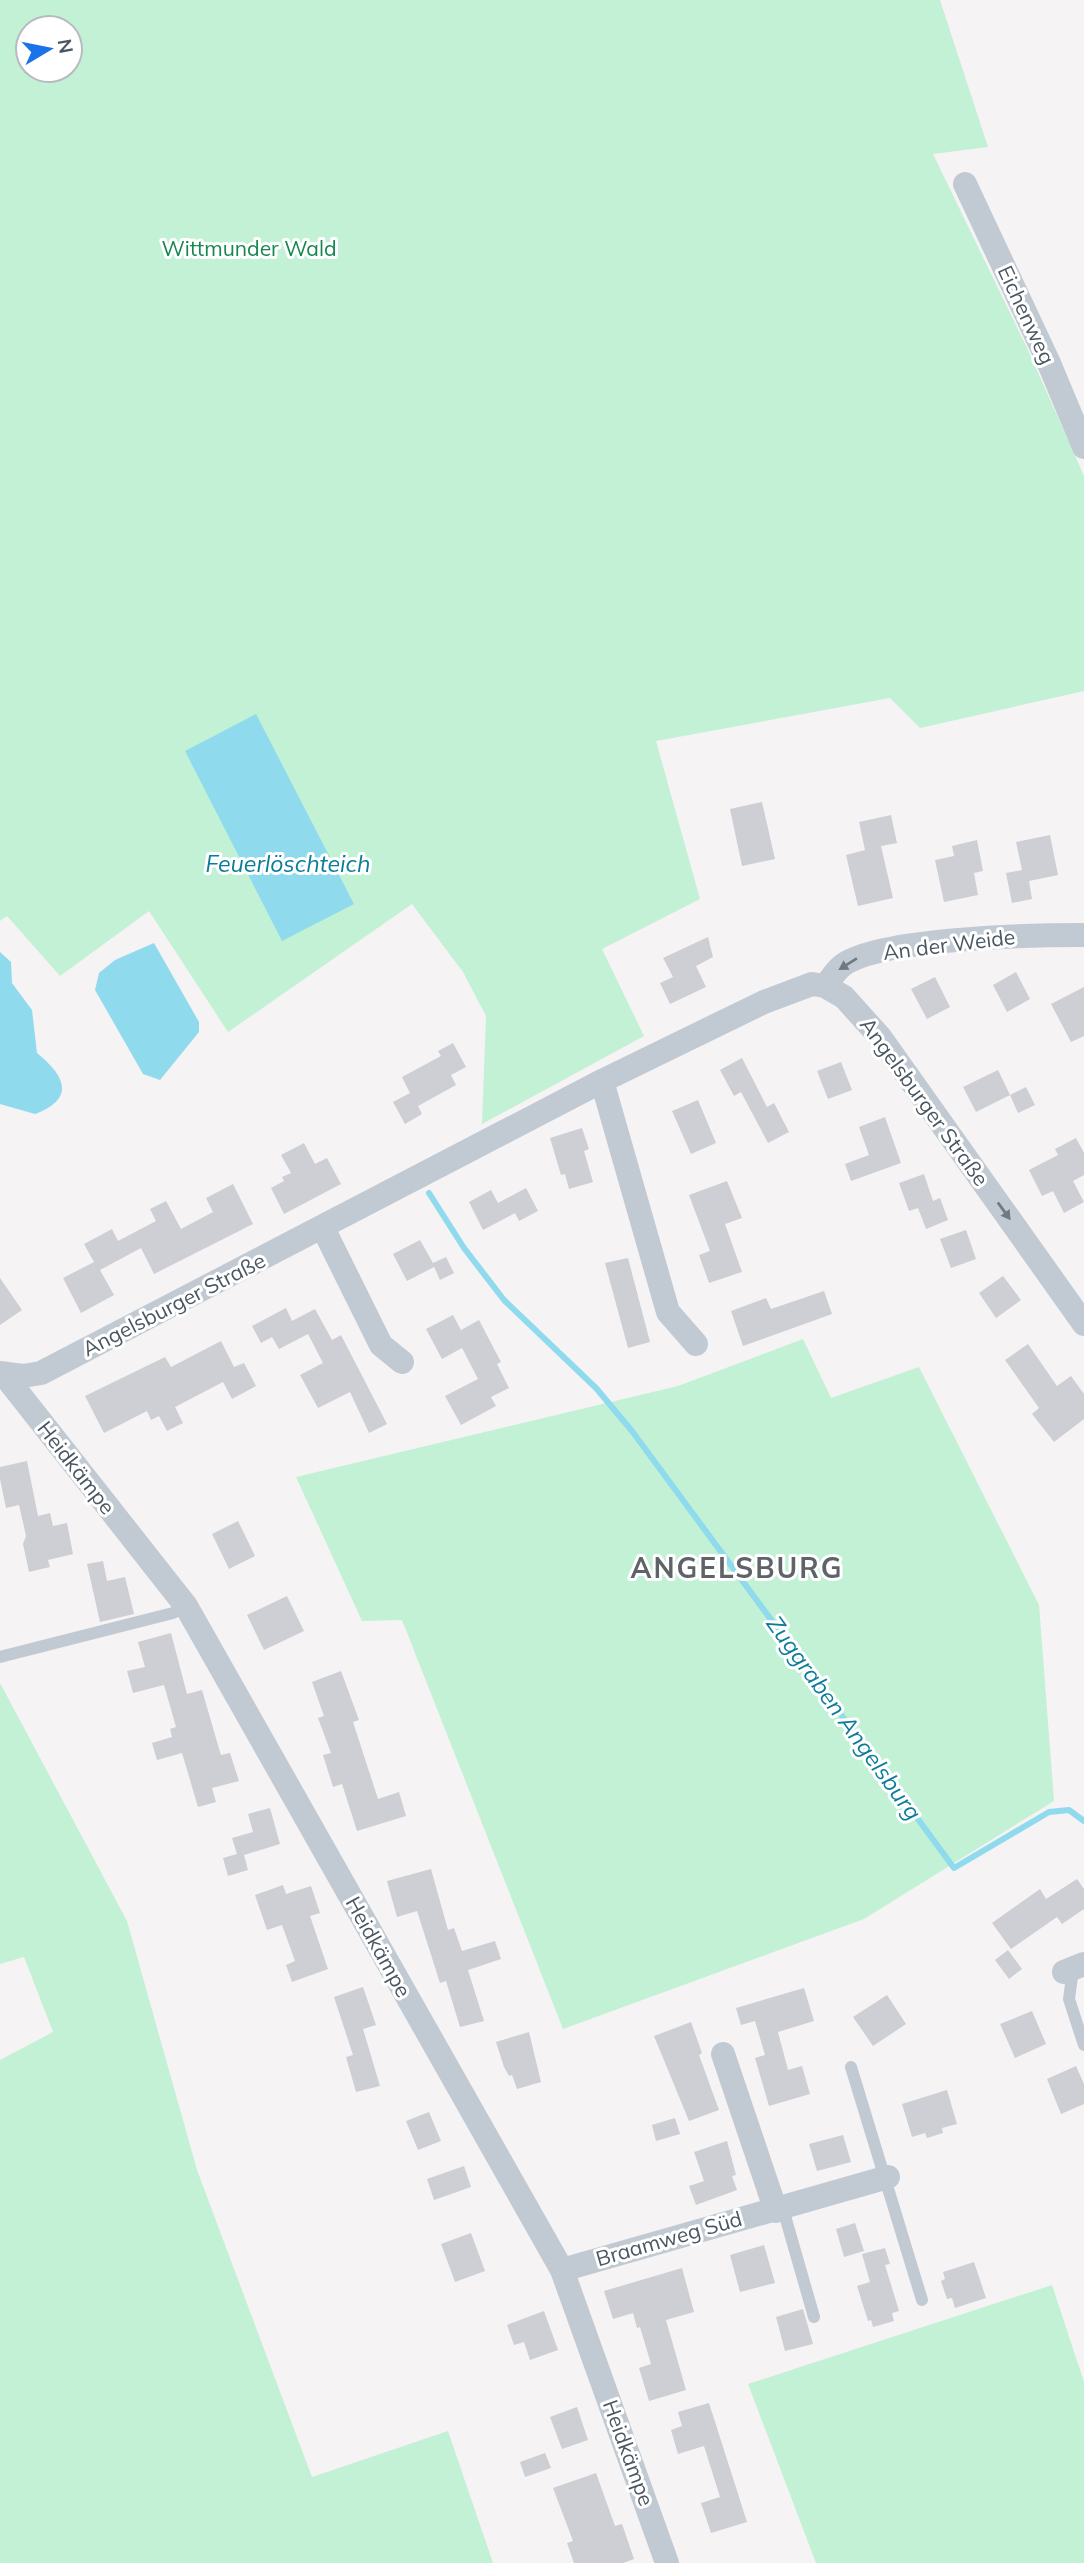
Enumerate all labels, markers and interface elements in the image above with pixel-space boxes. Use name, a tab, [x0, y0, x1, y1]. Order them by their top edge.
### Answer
north arrow	[14, 14, 84, 84]
text: N	[53, 37, 79, 55]
park label: Wittmunder Wald	[161, 235, 337, 261]
street label: Eichenweg	[993, 261, 1061, 368]
water label: Feuerlöschteich	[206, 849, 370, 878]
street label: An der Weide	[881, 923, 1016, 965]
one-way arrow	[838, 957, 858, 970]
street label: Angelsburger Straße	[855, 1012, 995, 1191]
one-way arrow	[996, 1202, 1010, 1220]
street label: Angelsburger Straße	[78, 1247, 269, 1362]
street label: Heidkämpe	[32, 1416, 121, 1519]
district label: ANGELSBURG	[630, 1550, 844, 1585]
water label: Zuggraben Angelsburg	[761, 1610, 928, 1825]
street label: Heidkämpe	[341, 1892, 417, 2001]
street label: Braamweg Süd	[593, 2205, 745, 2271]
street label: Heidkämpe	[598, 2396, 660, 2509]

